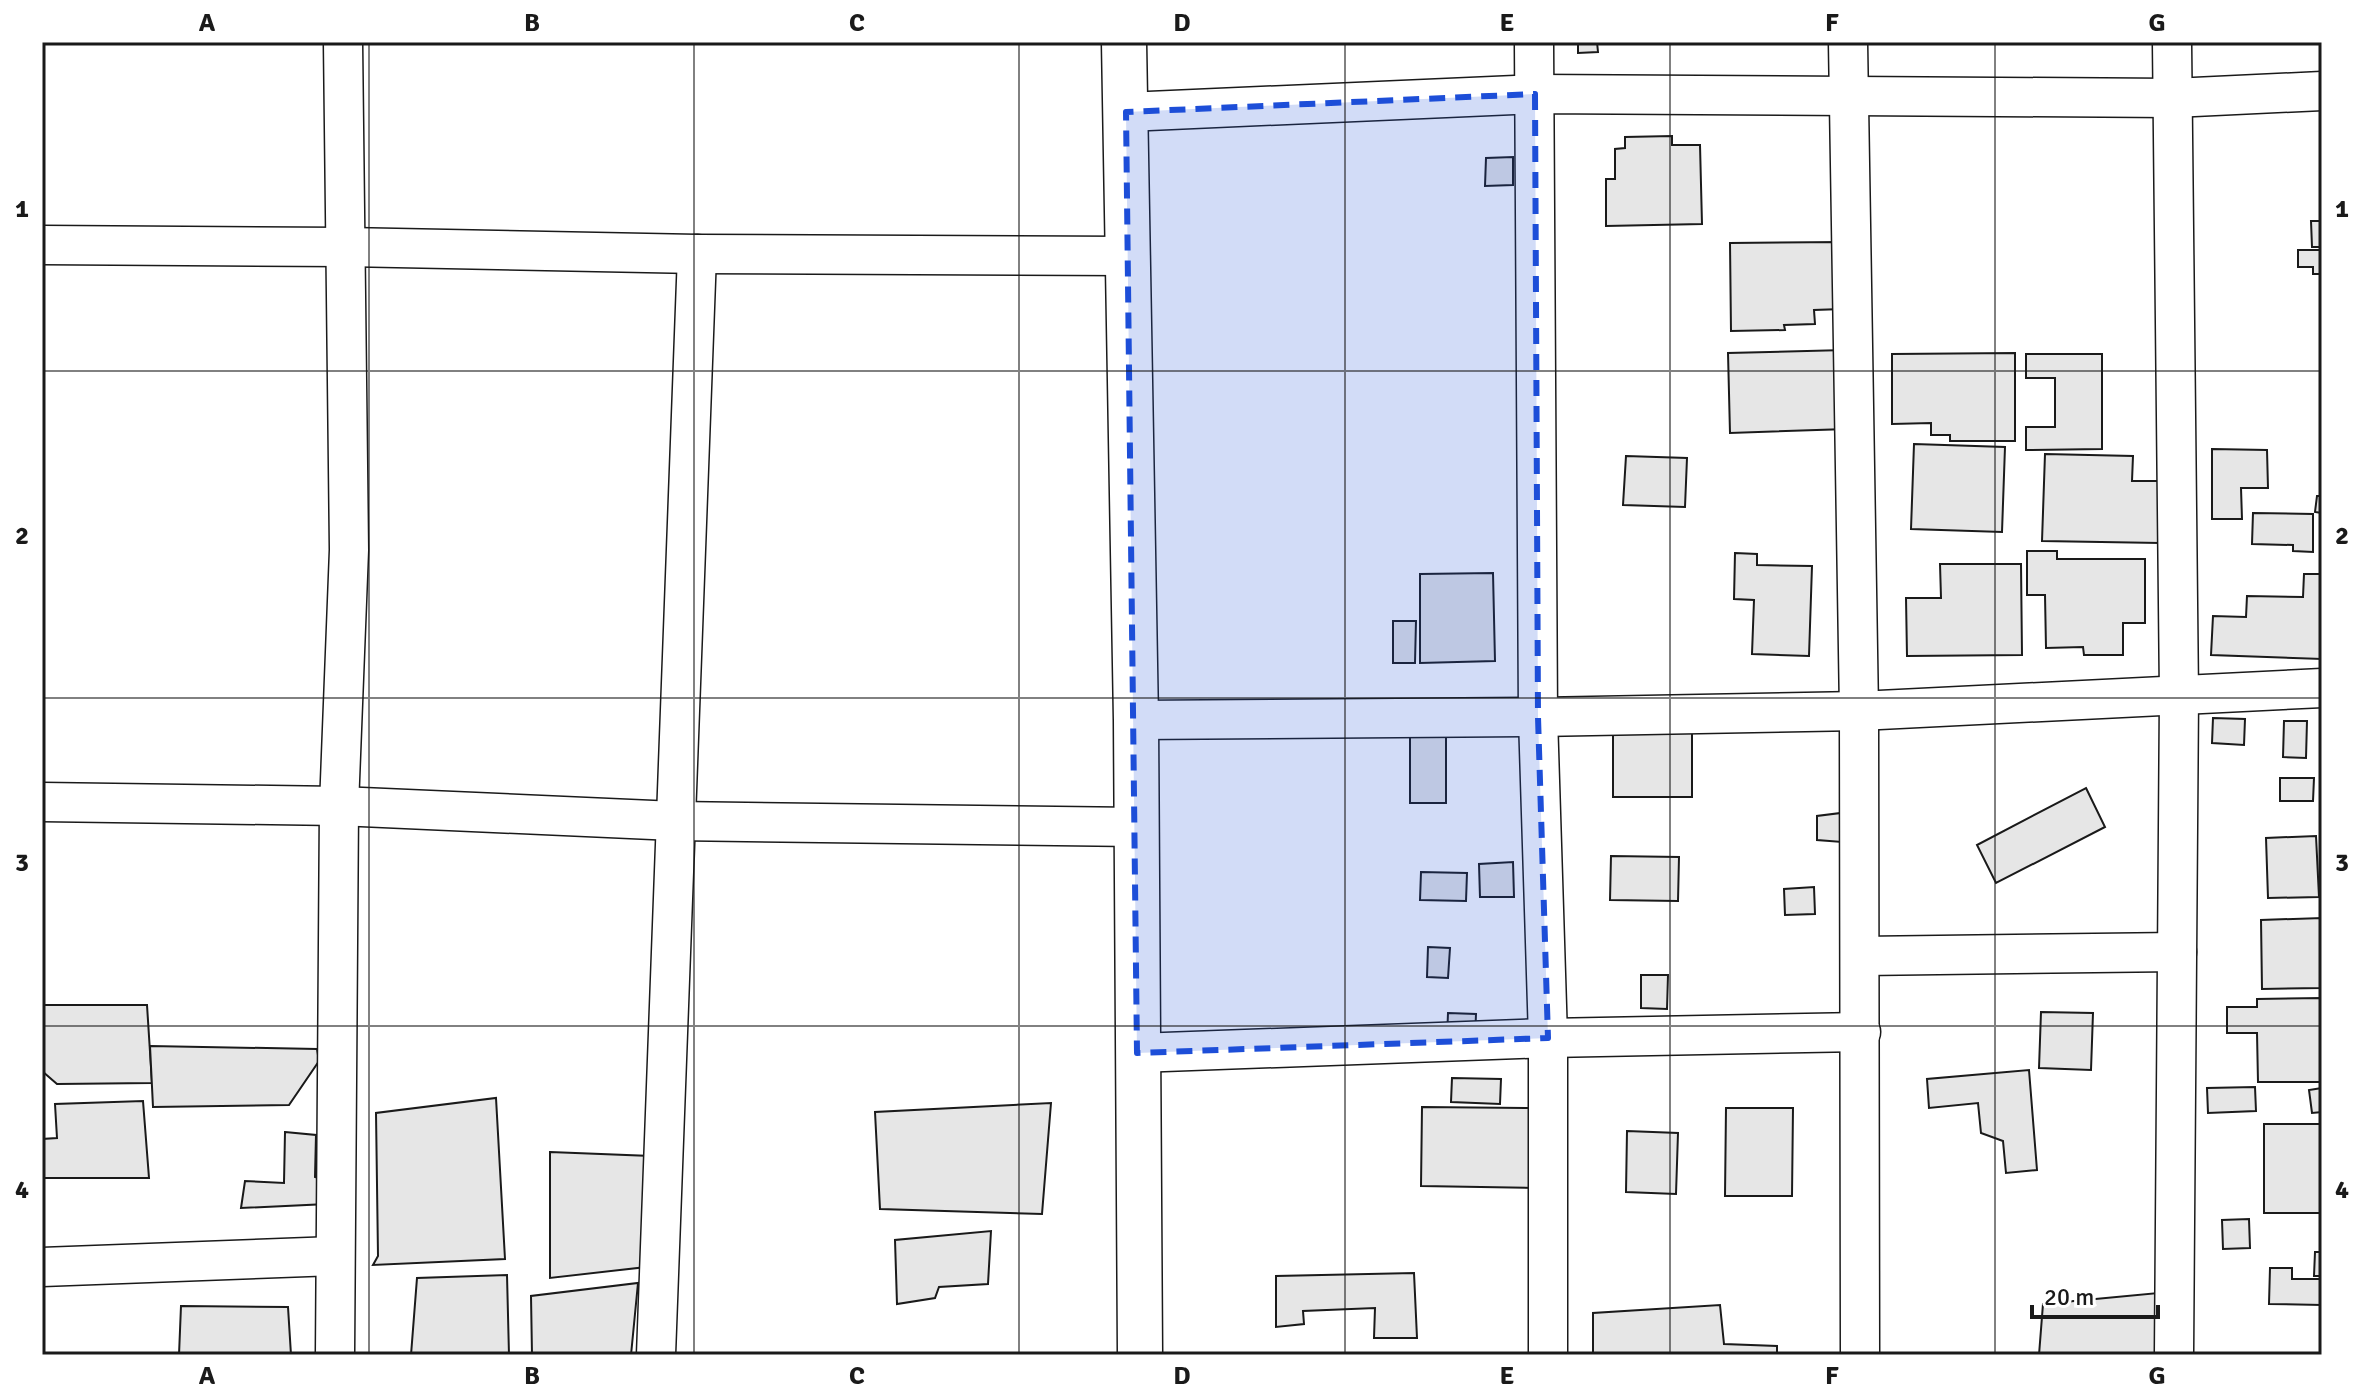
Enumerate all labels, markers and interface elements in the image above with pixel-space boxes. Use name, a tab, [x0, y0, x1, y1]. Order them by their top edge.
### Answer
text: A	[199, 7, 216, 39]
text: B	[524, 7, 540, 39]
text: C	[849, 7, 865, 39]
text: D	[1173, 7, 1191, 39]
text: E	[1500, 7, 1514, 39]
text: F	[1825, 7, 1839, 39]
text: G	[2148, 7, 2166, 39]
text: 1	[15, 193, 29, 225]
text: 1	[2335, 193, 2349, 225]
text: 2	[15, 520, 29, 552]
text: 2	[2335, 520, 2349, 552]
text: 3	[15, 847, 29, 879]
text: 3	[2335, 847, 2349, 879]
text: 4	[15, 1174, 29, 1206]
text: 4	[2335, 1174, 2349, 1206]
scale bar	[2032, 1269, 2158, 1319]
text: 20 m	[2044, 1282, 2094, 1312]
text: A	[199, 1360, 216, 1392]
text: B	[524, 1360, 540, 1392]
text: C	[849, 1360, 865, 1392]
text: D	[1173, 1360, 1191, 1392]
text: E	[1500, 1360, 1514, 1392]
text: F	[1825, 1360, 1839, 1392]
text: G	[2148, 1360, 2166, 1392]

